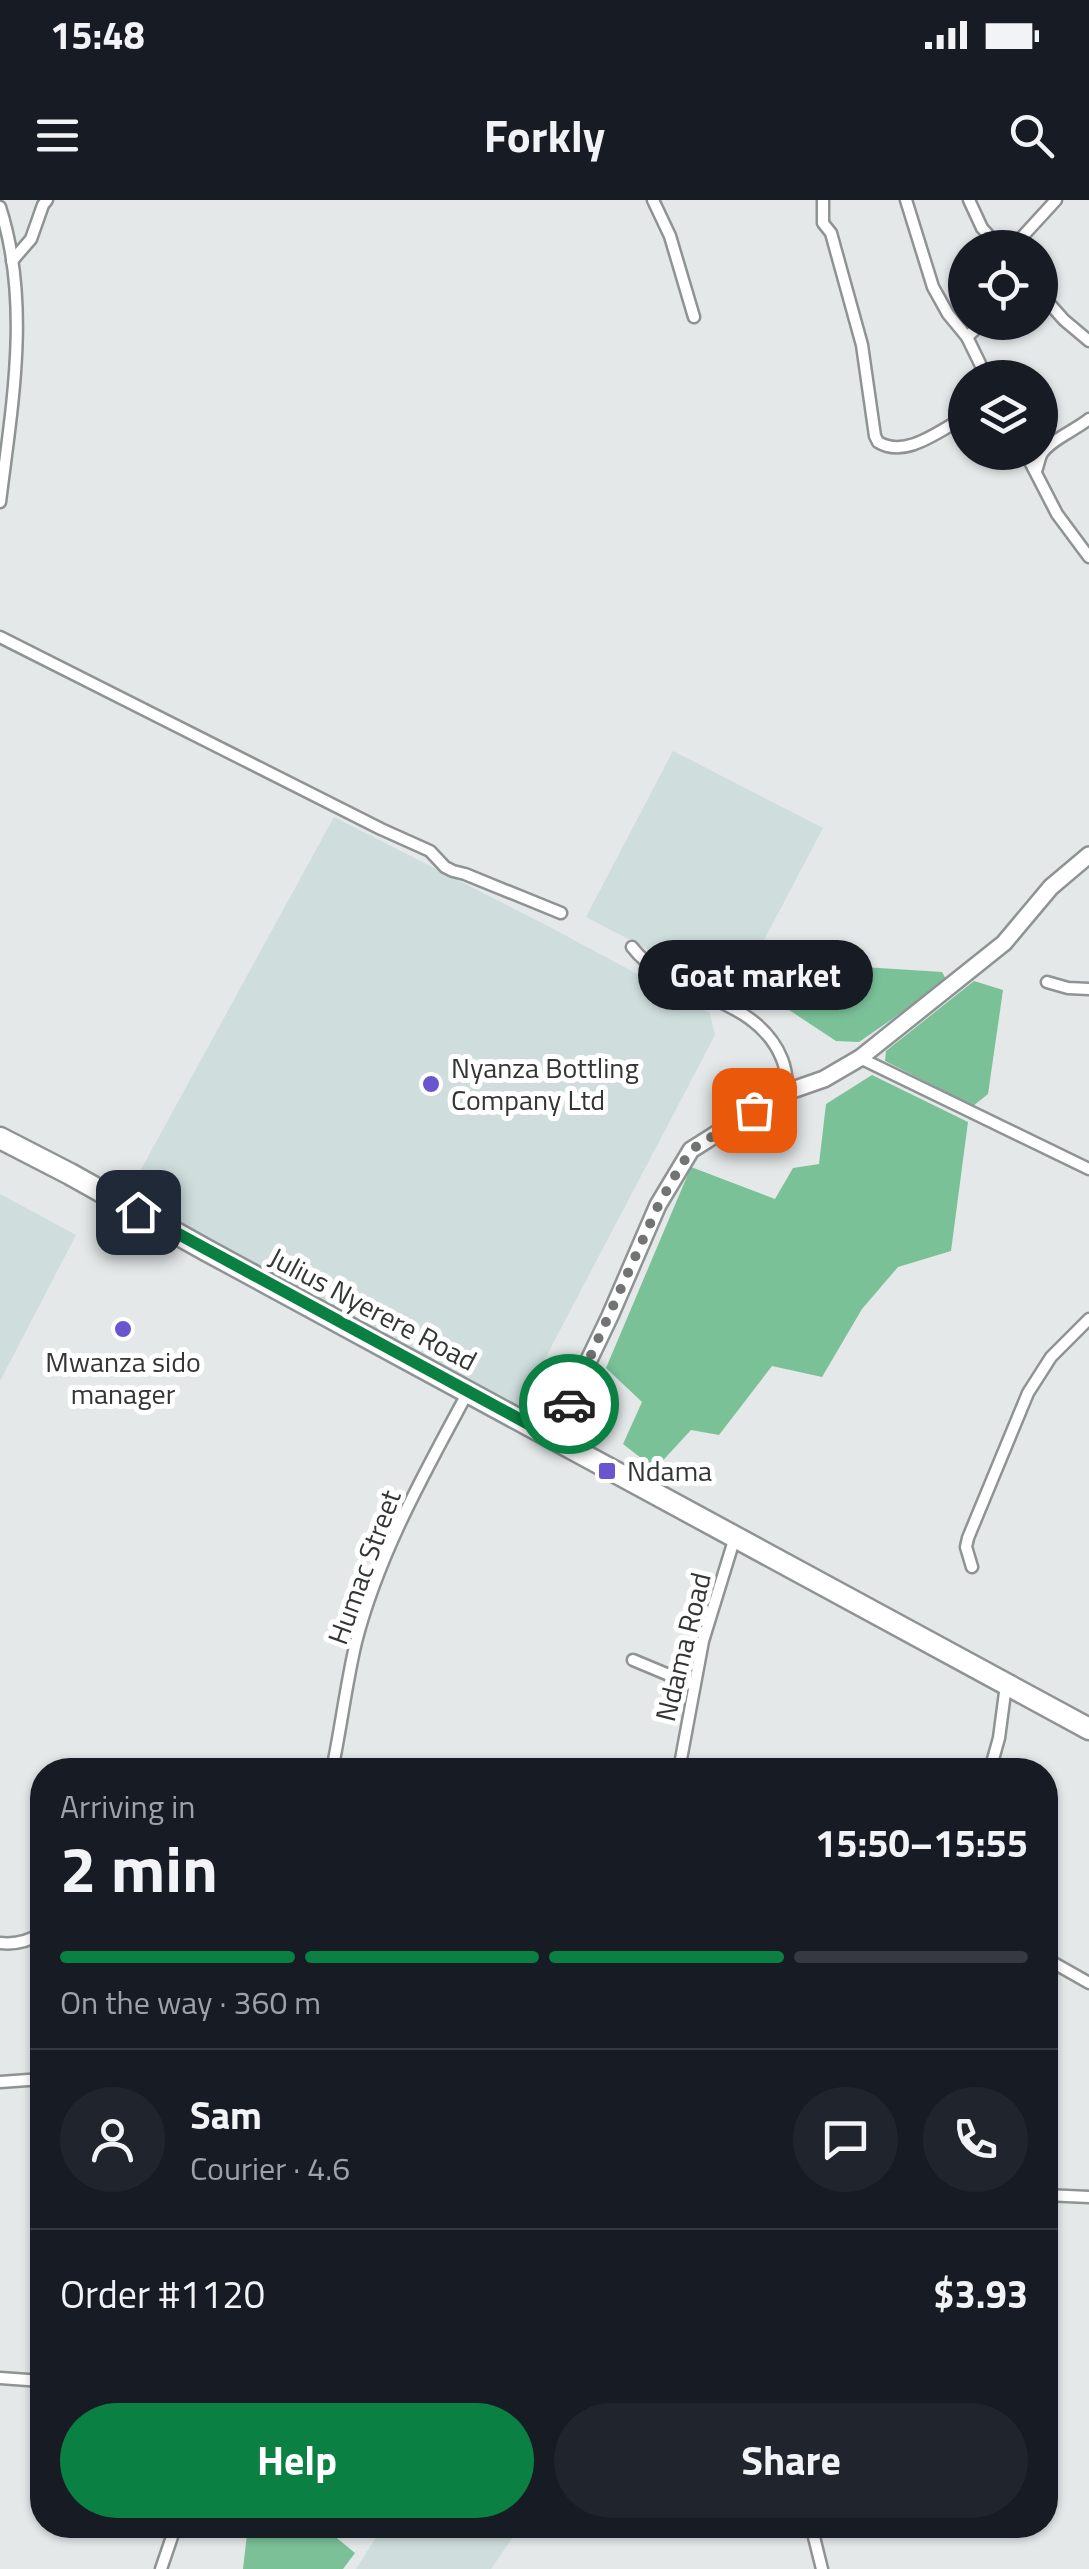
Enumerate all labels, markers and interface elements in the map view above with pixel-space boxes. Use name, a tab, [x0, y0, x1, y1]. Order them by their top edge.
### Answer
text: 15:48	[50, 6, 145, 64]
text: Forkly	[484, 101, 605, 169]
icon: menu	[30, 108, 85, 163]
icon: search	[1004, 108, 1059, 163]
map controls	[948, 230, 1058, 470]
button: locate	[948, 230, 1058, 340]
button: layers	[948, 360, 1058, 470]
callout: Goat market	[636, 940, 872, 1010]
text: Goat market	[670, 951, 841, 999]
place label: Nyanza Bottling Company Ltd	[451, 1046, 639, 1121]
pin	[712, 1068, 797, 1153]
marker: Nyanza Bottling Company Ltd	[420, 1073, 442, 1095]
icon: bag	[727, 1083, 782, 1138]
pin	[96, 1170, 181, 1255]
icon: home	[111, 1185, 166, 1240]
street label: Julius Nyerere Road	[262, 1236, 485, 1381]
marker: Mwanza sido manager	[112, 1318, 134, 1340]
place label: Mwanza sido manager	[45, 1340, 201, 1415]
courier	[519, 1354, 619, 1454]
icon: car	[542, 1377, 597, 1432]
place label: Ndama	[627, 1449, 712, 1492]
marker: Ndama	[596, 1460, 618, 1482]
street label: Humac Street	[316, 1483, 411, 1650]
street label: Ndama Road	[643, 1568, 722, 1726]
text: Arriving in	[60, 1782, 196, 1830]
text: 15:50–15:55	[815, 1814, 1028, 1872]
text: 2 min	[60, 1818, 218, 1917]
text: On the way · 360 m	[60, 1978, 321, 2026]
text: Sam	[190, 2086, 262, 2144]
button: person	[60, 2087, 165, 2192]
button: chat	[793, 2087, 898, 2192]
button: phone	[923, 2087, 1028, 2192]
text: Courier · 4.6	[190, 2144, 350, 2192]
text: Order #1120	[60, 2265, 265, 2323]
text: $3.93	[933, 2265, 1028, 2323]
button: Help	[60, 2403, 534, 2518]
button: Share	[554, 2403, 1028, 2518]

